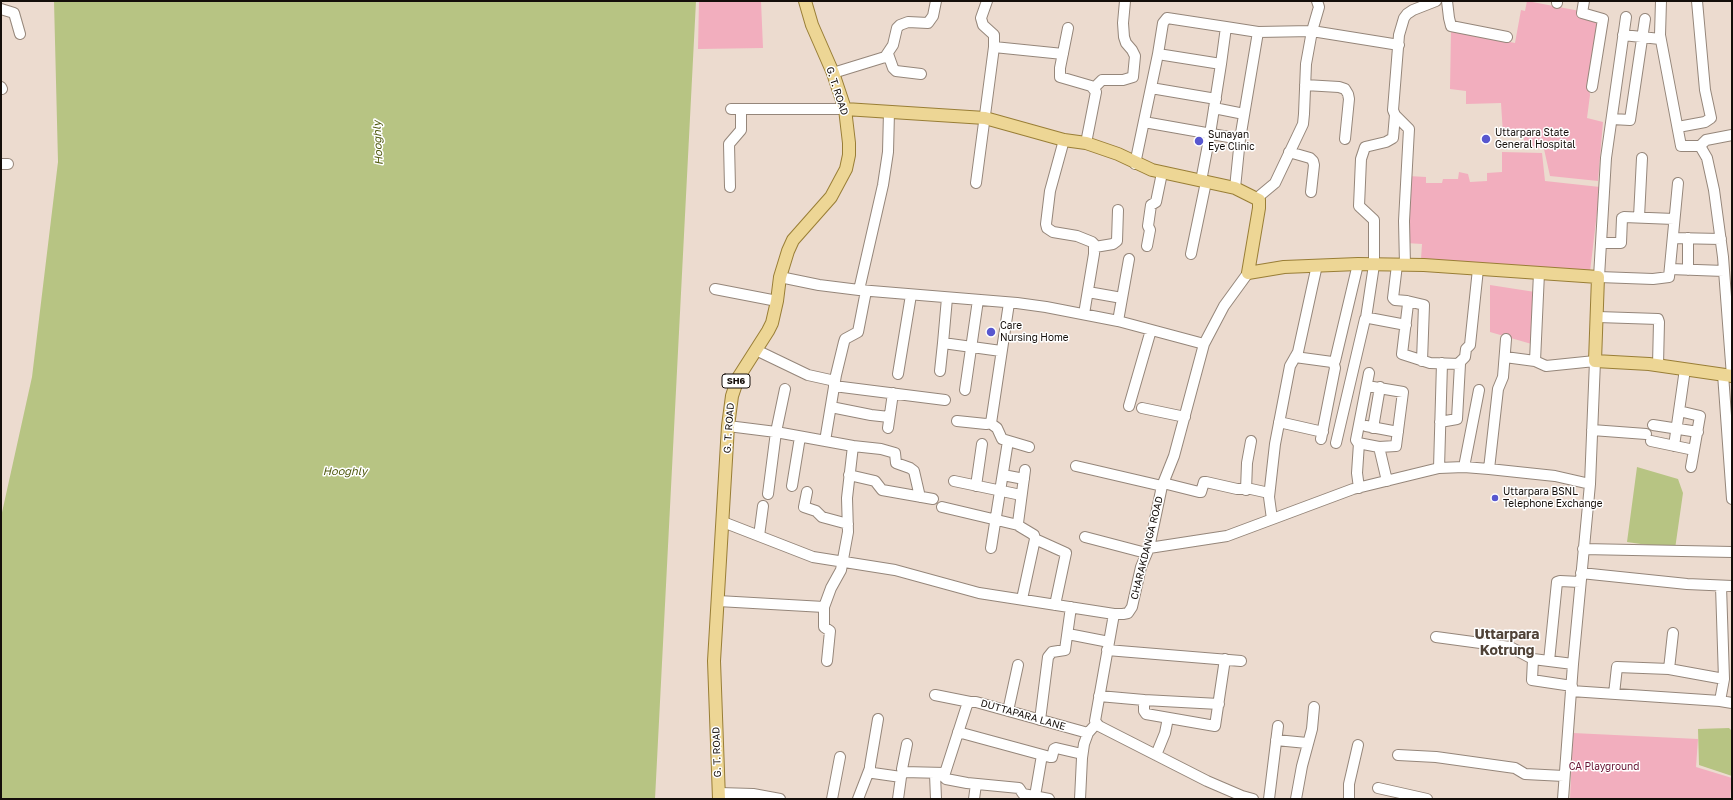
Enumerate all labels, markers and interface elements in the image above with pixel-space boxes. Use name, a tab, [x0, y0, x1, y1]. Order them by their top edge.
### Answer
street label: G. T. ROAD	[823, 65, 851, 117]
water label: Hooghly	[370, 120, 386, 166]
place label: Uttarpara State General Hospital	[1495, 127, 1576, 150]
place label: Sunayan Eye Clinic	[1208, 129, 1255, 152]
marker: Uttarpara State General Hospital	[1480, 133, 1492, 145]
marker: Sunayan Eye Clinic	[1193, 135, 1205, 147]
place label: Care Nursing Home	[1000, 320, 1069, 344]
marker: Care Nursing Home	[985, 326, 997, 338]
road number: SH6	[722, 374, 750, 388]
street label: G. T. ROAD	[721, 402, 737, 454]
water label: Hooghly	[323, 465, 367, 479]
place label: Uttarpara BSNL Telephone Exchange	[1503, 486, 1602, 510]
marker: Uttarpara BSNL Telephone Exchange	[1490, 493, 1500, 503]
street label: CHARAKDANGA ROAD	[1128, 495, 1166, 601]
district label: Uttarpara Kotrung	[1475, 627, 1539, 660]
street label: DUTTAPARA LANE	[979, 697, 1067, 733]
street label: G. T. ROAD	[710, 727, 724, 777]
park label: CA Playground	[1569, 761, 1639, 773]

